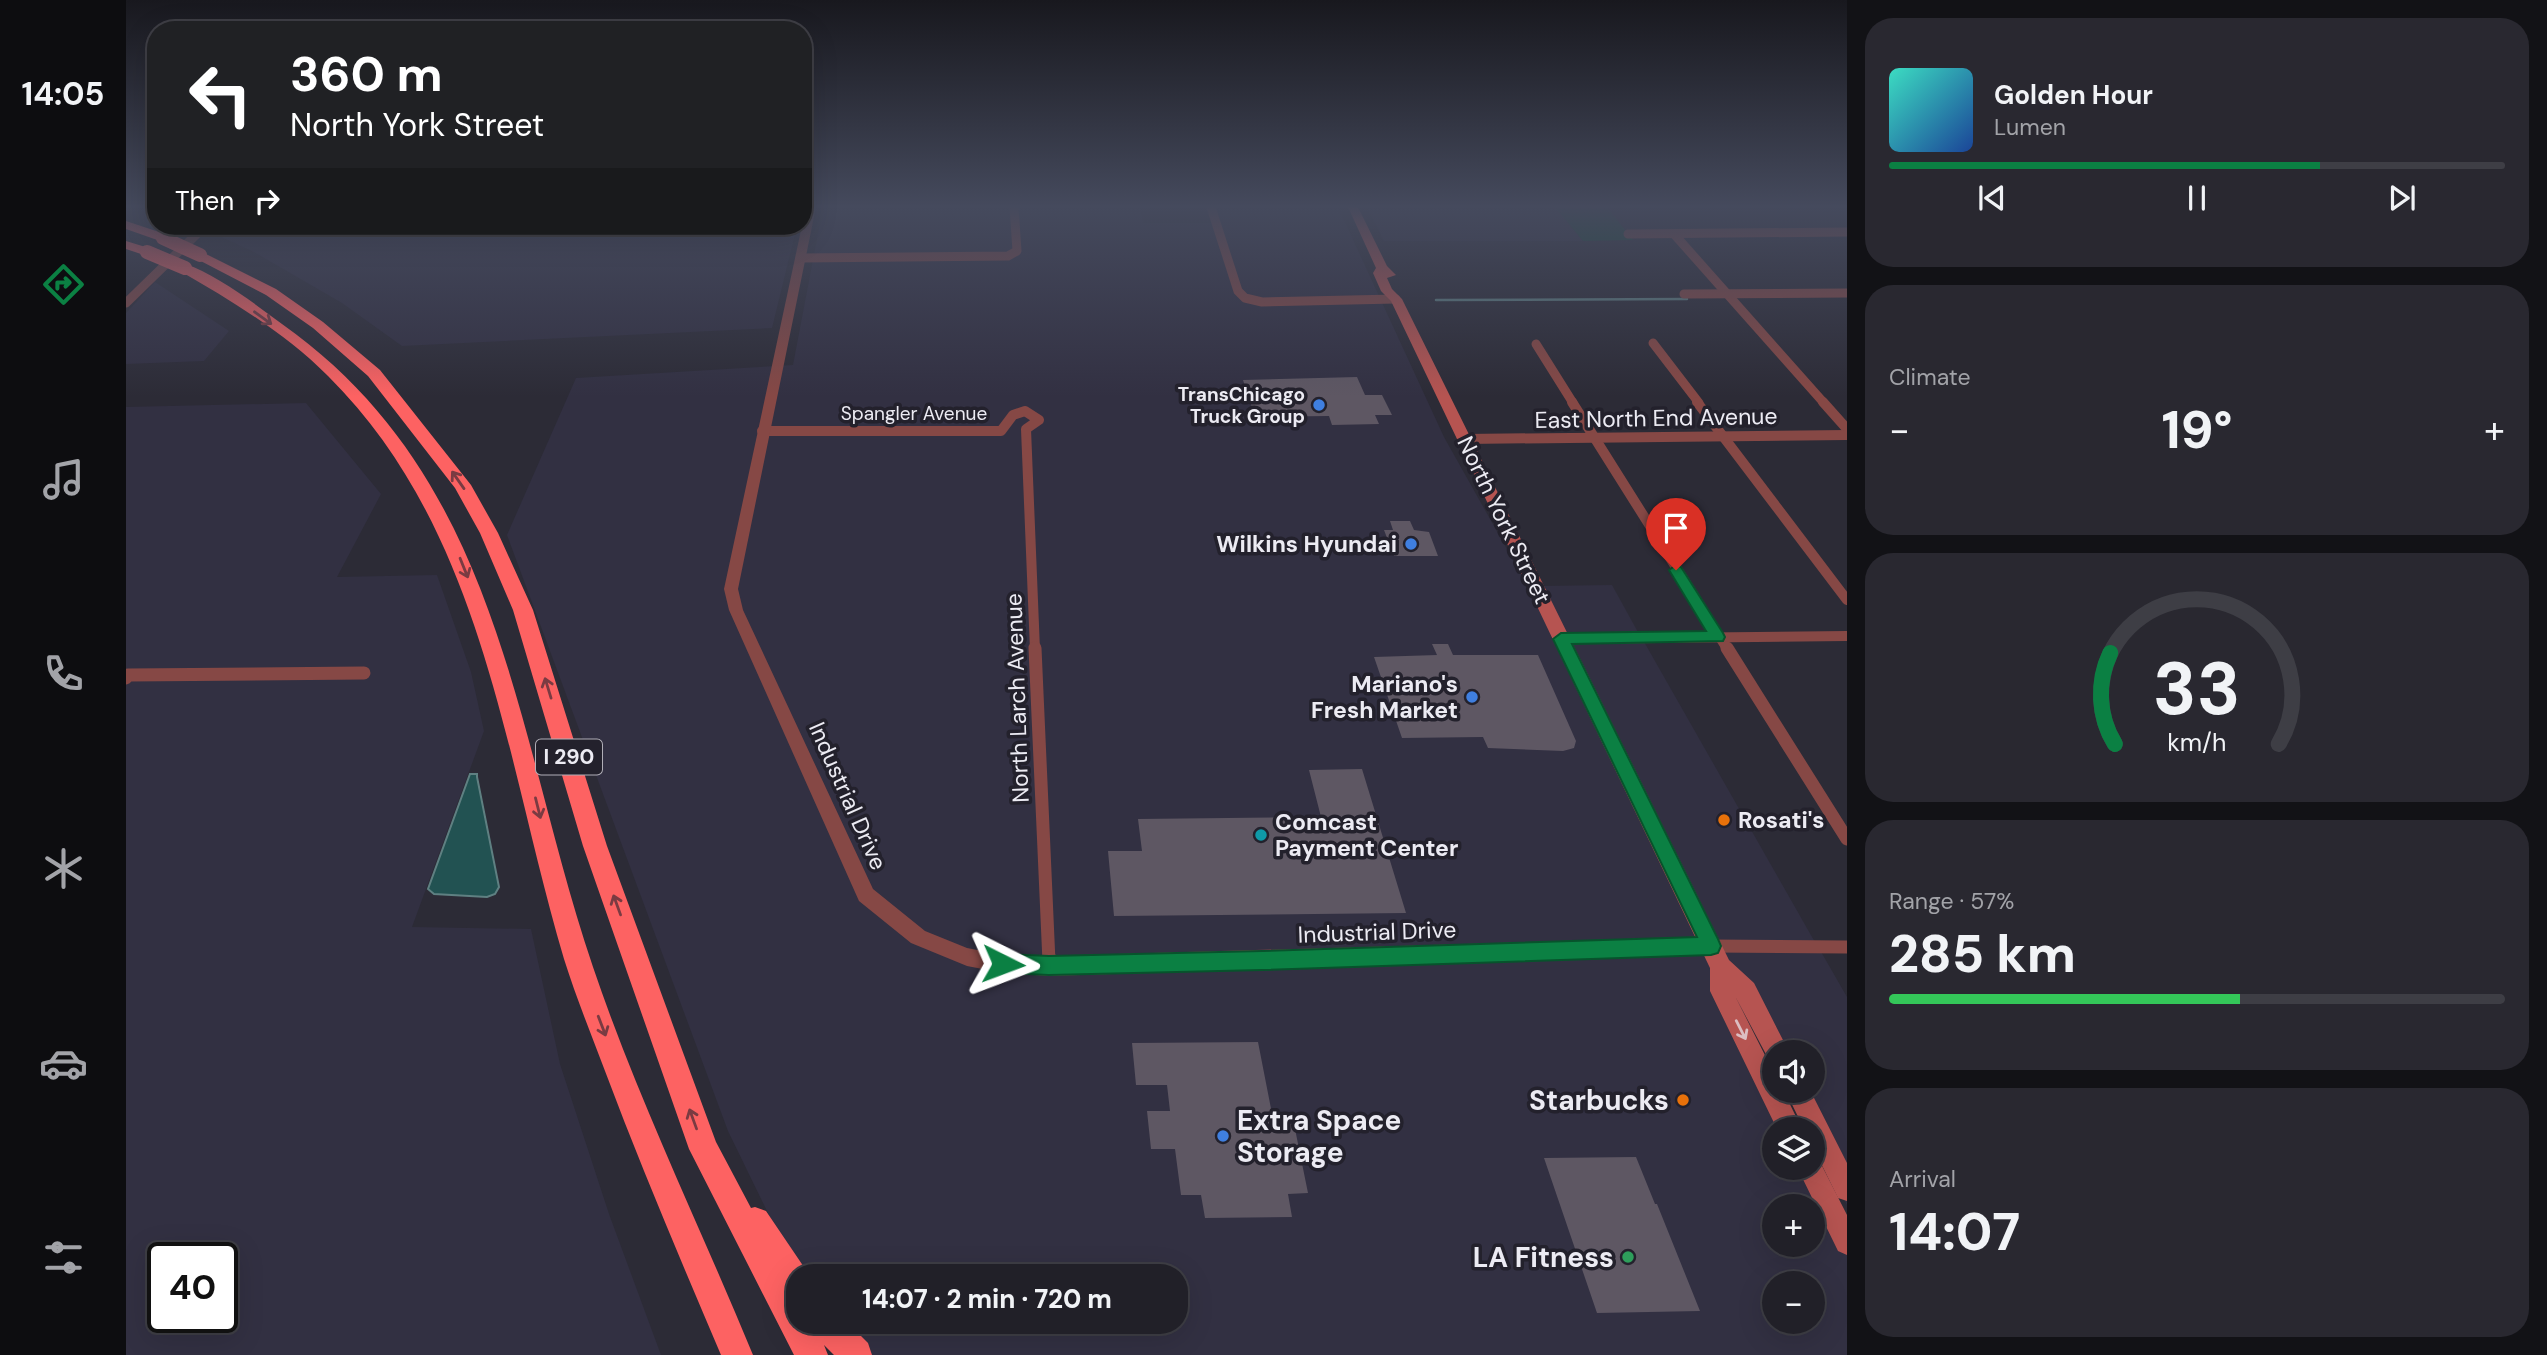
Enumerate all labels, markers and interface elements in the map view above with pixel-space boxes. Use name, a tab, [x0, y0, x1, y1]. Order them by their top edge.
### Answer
text: 360 m	[290, 42, 443, 106]
icon: left	[175, 49, 266, 140]
text: 14:05	[21, 73, 105, 115]
text: Golden Hour	[1994, 78, 2153, 112]
text: North York Street	[290, 104, 544, 146]
text: Lumen	[1994, 112, 2066, 142]
icon: previous	[1973, 179, 2011, 217]
icon: pause	[2178, 179, 2216, 217]
icon: next	[2383, 179, 2421, 217]
icon: right	[248, 182, 286, 220]
text: Then	[175, 184, 234, 218]
icon: directions	[39, 260, 88, 309]
one-way arrow	[253, 311, 272, 325]
text: Climate	[1889, 362, 1971, 392]
place label: TransChicago Truck Group	[1178, 382, 1305, 429]
text: 19°	[2161, 396, 2233, 464]
marker: TransChicago Truck Group	[1311, 397, 1327, 413]
street label: Spangler Avenue	[841, 401, 987, 426]
street label: East North End Avenue	[1534, 401, 1778, 435]
text: −	[1889, 405, 1910, 455]
text: +	[2484, 405, 2505, 455]
street label: North York Street	[1450, 431, 1558, 609]
icon: music	[39, 455, 88, 504]
one-way arrow	[451, 471, 465, 490]
pin	[1646, 498, 1706, 570]
icon: arrive	[1657, 509, 1695, 547]
place label: Wilkins Hyundai	[1216, 529, 1397, 559]
marker: Wilkins Hyundai	[1403, 536, 1419, 552]
one-way arrow	[458, 557, 471, 578]
street label: North Larch Avenue	[998, 593, 1036, 803]
text: 33	[2153, 642, 2241, 737]
icon: phone	[39, 649, 88, 698]
place label: Mariano's Fresh Market	[1311, 669, 1458, 725]
one-way arrow	[540, 677, 553, 699]
marker: Mariano's Fresh Market	[1464, 689, 1480, 705]
street label: Industrial Drive	[802, 718, 894, 874]
text: km/h	[2167, 725, 2227, 758]
road number: I 290	[536, 740, 602, 774]
one-way arrow	[532, 796, 545, 819]
place label: Rosati's	[1738, 805, 1824, 835]
place label: Comcast Payment Center	[1275, 807, 1458, 863]
marker: Rosati's	[1716, 812, 1732, 828]
marker: Comcast Payment Center	[1253, 827, 1269, 843]
icon: climate	[39, 844, 88, 893]
text: Range · 57%	[1889, 886, 2014, 916]
one-way arrow	[609, 895, 622, 916]
street label: Industrial Drive	[1297, 914, 1457, 950]
text: 285 km	[1889, 920, 2076, 988]
position arrow	[966, 927, 1040, 1001]
one-way arrow	[597, 1015, 610, 1037]
one-way arrow	[1734, 1019, 1748, 1040]
icon: car	[39, 1039, 88, 1088]
map controls	[1762, 1040, 1825, 1334]
button: sound	[1762, 1040, 1825, 1103]
place label: Starbucks	[1529, 1082, 1669, 1119]
marker: Starbucks	[1675, 1092, 1691, 1108]
place label: Extra Space Storage	[1237, 1102, 1401, 1171]
one-way arrow	[686, 1109, 699, 1131]
button: layers	[1762, 1117, 1825, 1180]
marker: Extra Space Storage	[1215, 1128, 1231, 1144]
text: Arrival	[1889, 1164, 1956, 1194]
button: +	[1762, 1194, 1825, 1257]
text: 14:07	[1889, 1198, 2020, 1266]
icon: filters	[39, 1233, 88, 1282]
place label: LA Fitness	[1473, 1239, 1614, 1276]
speed limit sign: 40	[147, 1242, 238, 1333]
marker: LA Fitness	[1620, 1249, 1636, 1265]
button: −	[1762, 1271, 1825, 1334]
text: 14:07 · 2 min · 720 m	[862, 1282, 1112, 1316]

